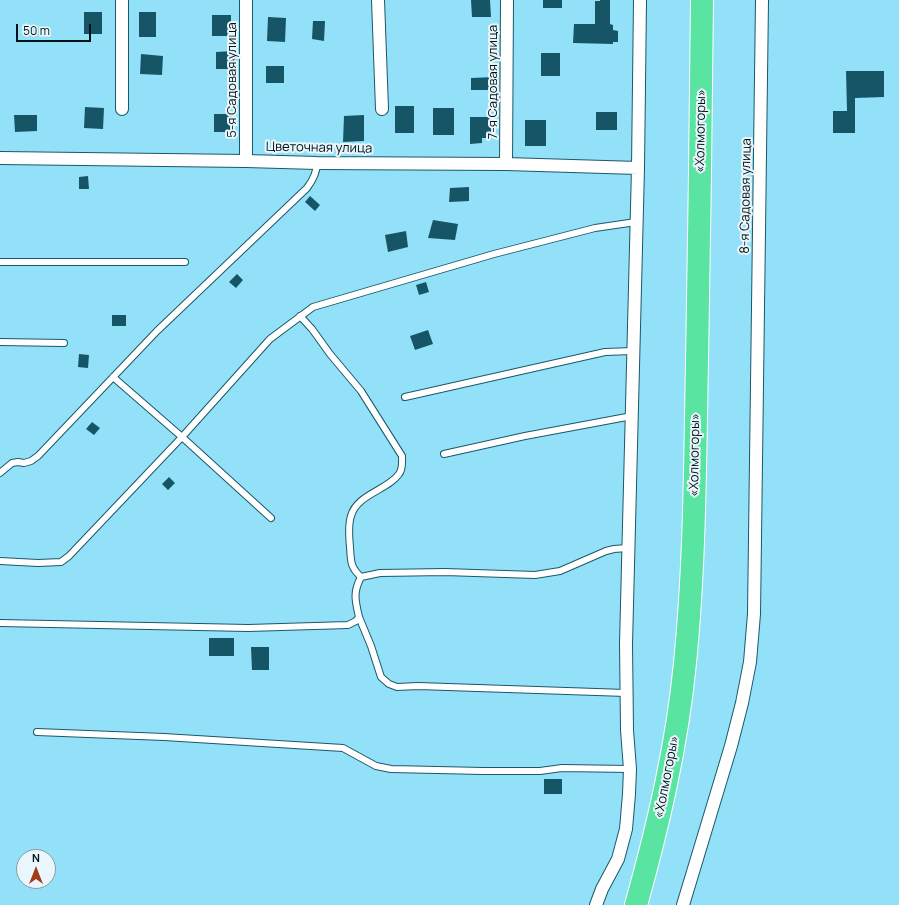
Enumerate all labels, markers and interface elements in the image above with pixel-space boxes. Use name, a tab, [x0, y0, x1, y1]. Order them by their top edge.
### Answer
scale bar	[18, 16, 93, 42]
text: 50 m	[23, 22, 50, 39]
street label: 5-я Садовая улица	[224, 22, 240, 138]
street label: 7-я Садовая улица	[485, 25, 501, 139]
street label: «Холмогоры»	[692, 89, 710, 173]
street label: 8-я Садовая улица	[737, 138, 755, 254]
street label: Цветочная улица	[266, 139, 372, 157]
street label: «Холмогоры»	[686, 413, 704, 497]
street label: «Холмогоры»	[651, 735, 683, 819]
north arrow	[16, 849, 56, 889]
text: N	[32, 850, 40, 865]

